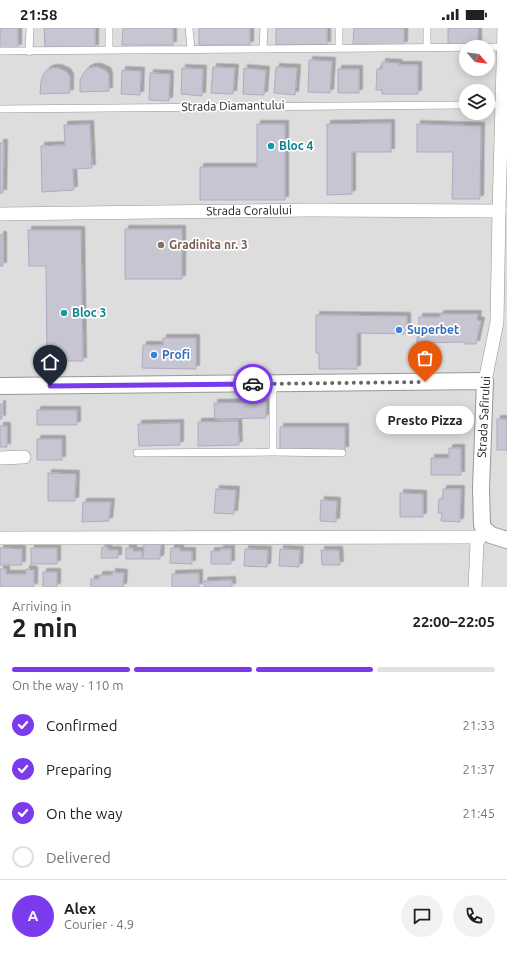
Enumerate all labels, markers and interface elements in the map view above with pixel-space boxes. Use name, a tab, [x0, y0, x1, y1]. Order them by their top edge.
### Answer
text: 21:58	[20, 6, 58, 23]
north arrow	[459, 40, 495, 76]
map controls	[459, 40, 495, 120]
button: layers	[459, 84, 495, 120]
street label: Strada Diamantului	[181, 98, 285, 113]
place label: Bloc 4	[279, 139, 314, 152]
marker: Bloc 4	[266, 141, 276, 151]
street label: Strada Coralului	[206, 203, 292, 217]
place label: Gradinita nr. 3	[169, 238, 248, 251]
marker: Gradinita nr. 3	[156, 240, 166, 250]
place label: Bloc 3	[72, 306, 106, 319]
marker: Bloc 3	[59, 308, 69, 318]
place label: Superbet	[407, 323, 459, 336]
marker: Superbet	[394, 325, 404, 335]
pin	[408, 341, 442, 382]
pin	[33, 345, 67, 386]
icon: bag	[414, 347, 436, 369]
place label: Profi	[162, 348, 190, 361]
marker: Profi	[149, 350, 159, 360]
icon: home	[39, 351, 61, 373]
courier	[233, 364, 273, 404]
icon: car	[242, 373, 264, 395]
street label: Strada Safirului	[475, 376, 492, 458]
callout: Presto Pizza	[376, 406, 474, 434]
text: Presto Pizza	[388, 413, 462, 427]
text: Arriving in	[12, 599, 71, 613]
text: 2 min	[12, 613, 78, 642]
text: 22:00–22:05	[412, 613, 495, 630]
text: On the way · 110 m	[12, 678, 124, 692]
icon: check	[12, 714, 34, 736]
text: Confirmed	[46, 717, 118, 734]
text: 21:33	[462, 718, 495, 732]
icon: check	[12, 758, 34, 780]
text: Preparing	[46, 761, 112, 778]
text: 21:37	[462, 762, 495, 776]
icon: check	[12, 802, 34, 824]
text: On the way	[46, 805, 122, 822]
text: 21:45	[462, 806, 495, 820]
text: Delivered	[46, 849, 111, 866]
button: chat	[401, 895, 443, 937]
button: phone	[453, 895, 495, 937]
text: Alex	[64, 900, 96, 917]
text: A	[28, 907, 38, 924]
text: Courier · 4.9	[64, 917, 134, 931]

